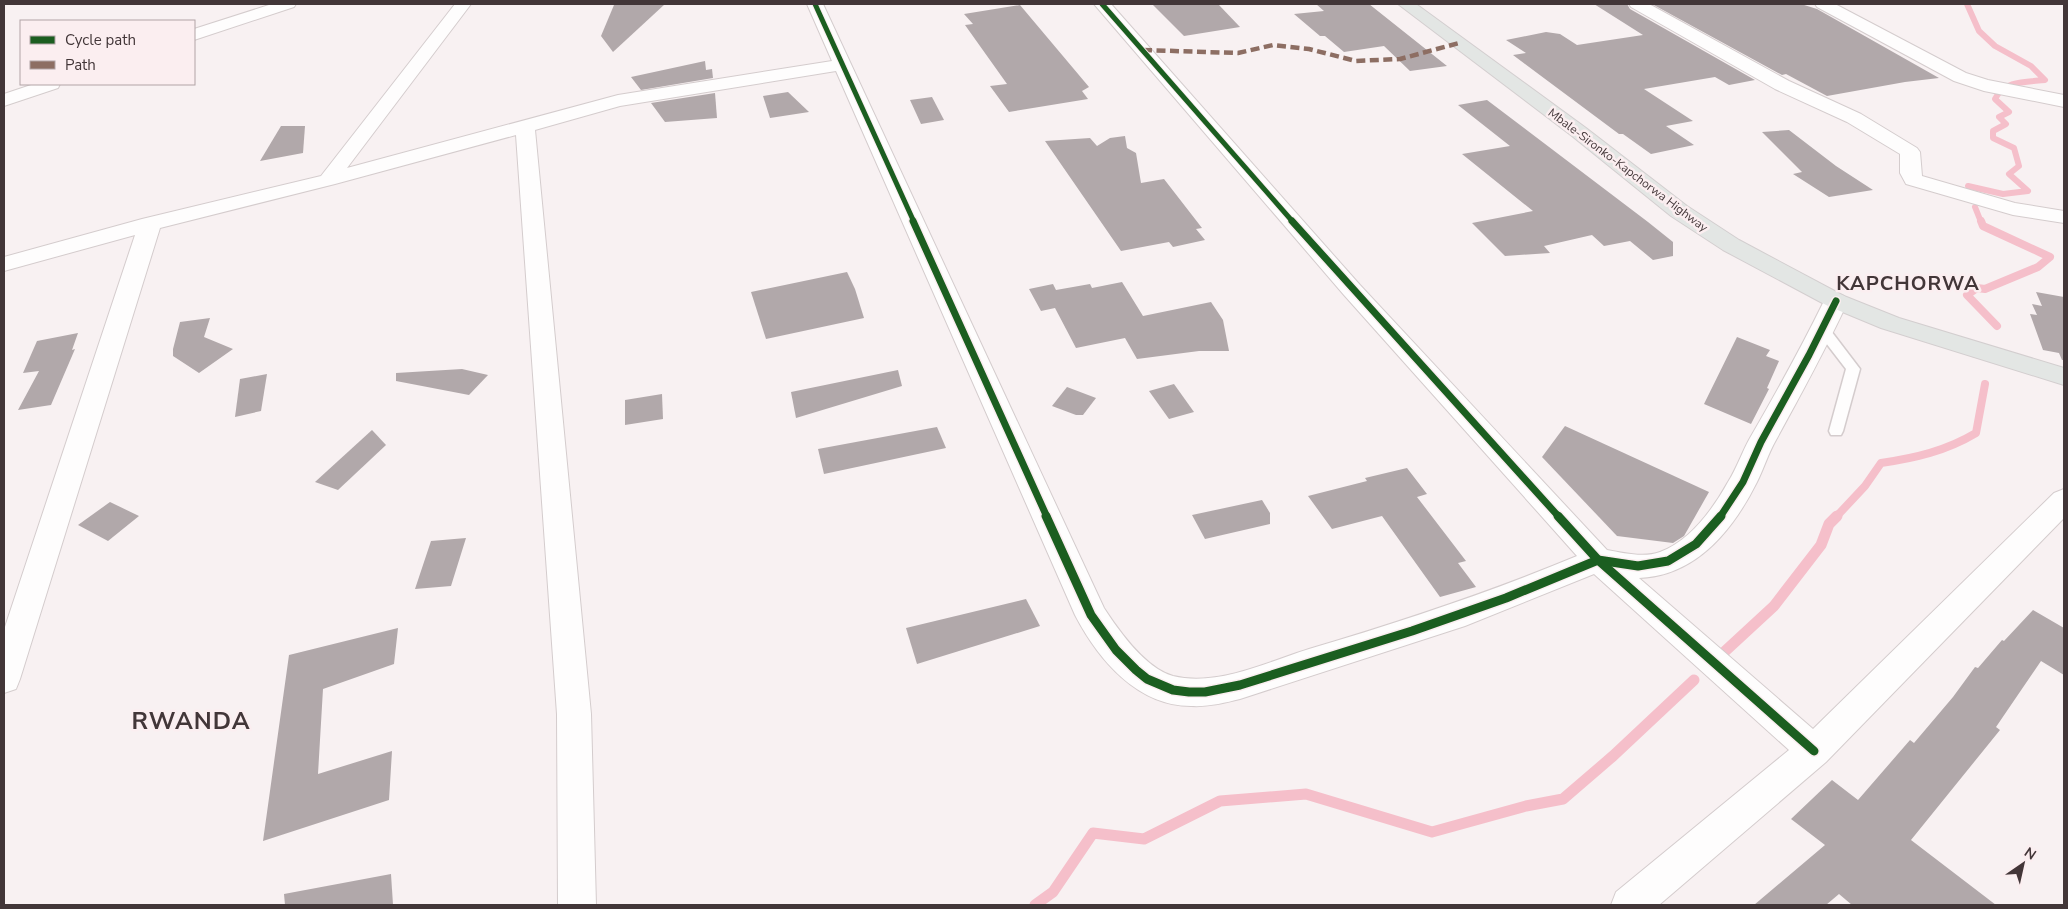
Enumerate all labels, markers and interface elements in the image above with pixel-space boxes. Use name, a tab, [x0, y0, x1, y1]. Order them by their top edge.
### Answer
legend	[20, 20, 195, 85]
text: Cycle path	[65, 30, 136, 50]
text: Path	[65, 55, 96, 75]
street label: Mbale-Sironko-Kapchorwa Highway	[1545, 105, 1712, 236]
district label: KAPCHORWA	[1836, 270, 1980, 297]
district label: RWANDA	[131, 705, 251, 737]
north arrow	[1998, 839, 2048, 889]
text: N	[2020, 843, 2040, 864]

